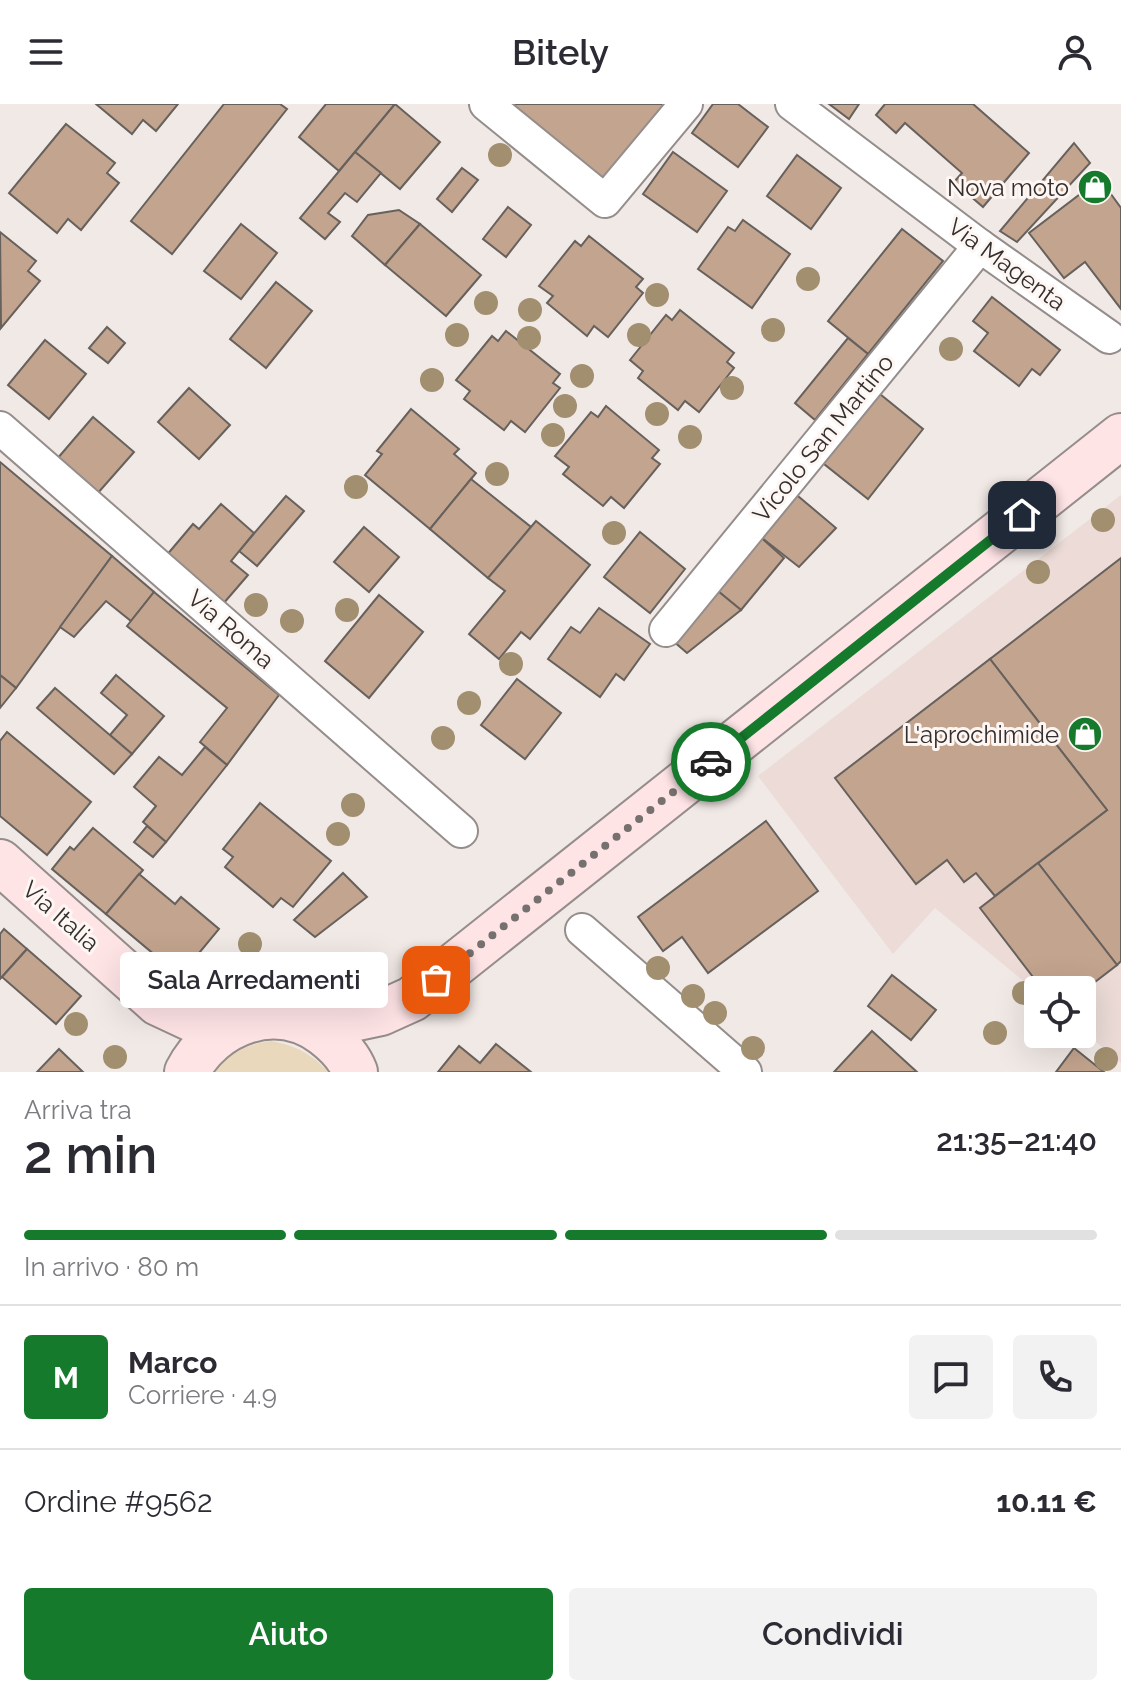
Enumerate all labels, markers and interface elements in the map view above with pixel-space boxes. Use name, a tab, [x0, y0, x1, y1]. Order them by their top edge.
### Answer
icon: menu	[24, 30, 68, 74]
icon: person	[1053, 30, 1097, 74]
text: Bitely	[512, 31, 609, 73]
shop icon: Nova moto	[1076, 168, 1114, 206]
place label: Nova moto	[947, 173, 1069, 202]
street label: Via Magenta	[942, 212, 1072, 316]
street label: Vicolo San Martino	[746, 348, 900, 528]
pin	[988, 481, 1056, 549]
icon: home	[1000, 493, 1044, 537]
street label: Via Roma	[182, 583, 280, 675]
shop icon: L'aprochimide	[1066, 715, 1104, 753]
place label: L'aprochimide	[904, 720, 1059, 749]
courier	[671, 722, 751, 802]
icon: car	[689, 740, 733, 784]
street label: Via Italia	[17, 875, 105, 957]
pin	[402, 946, 470, 1014]
callout: Sala Arredamenti	[120, 952, 388, 1008]
icon: bag	[414, 958, 458, 1002]
text: Sala Arredamenti	[148, 965, 360, 995]
map controls	[1024, 976, 1096, 1048]
button: locate	[1024, 976, 1096, 1048]
text: Arriva tra	[24, 1095, 132, 1125]
text: 21:35–21:40	[936, 1123, 1097, 1158]
text: 2 min	[24, 1124, 157, 1185]
text: In arrivo · 80 m	[24, 1252, 199, 1282]
button: chat	[909, 1335, 993, 1419]
button: phone	[1013, 1335, 1097, 1419]
text: Marco	[128, 1345, 217, 1380]
text: M	[53, 1360, 79, 1395]
text: Corriere · 4.9	[128, 1380, 277, 1410]
text: Ordine #9562	[24, 1484, 213, 1519]
text: 10.11 €	[996, 1484, 1097, 1519]
button: Aiuto	[24, 1588, 553, 1680]
button: Condividi	[569, 1588, 1097, 1680]

